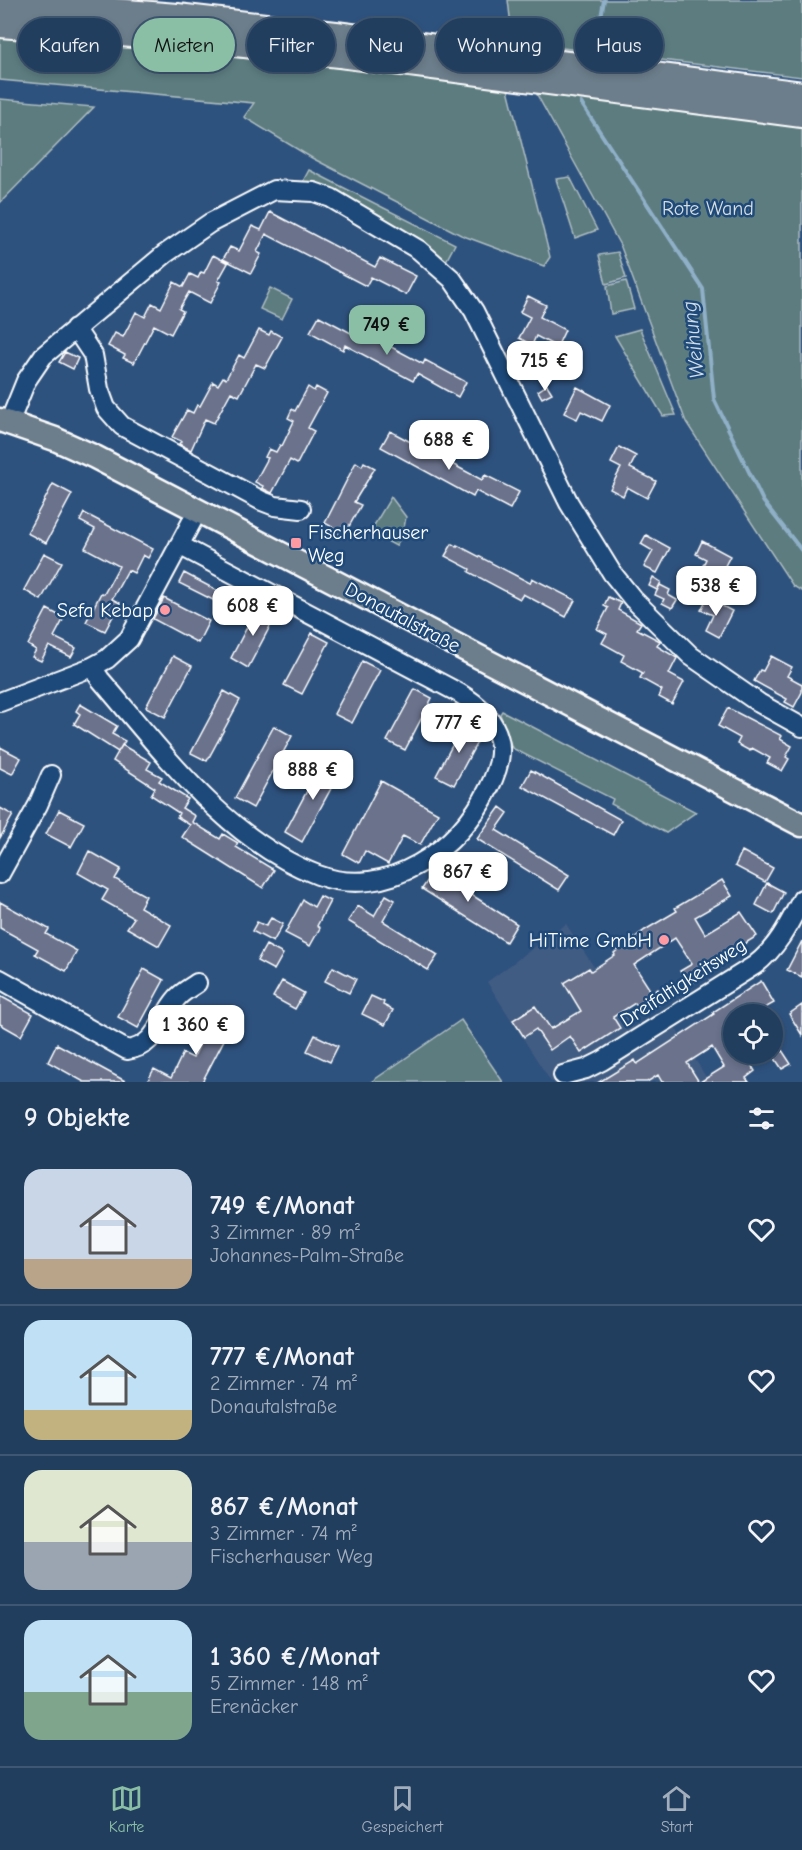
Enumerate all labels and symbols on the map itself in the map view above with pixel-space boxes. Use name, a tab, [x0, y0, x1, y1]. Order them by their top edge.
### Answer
park label: Rote Wand	[662, 197, 754, 220]
water label: Weihung	[677, 300, 709, 380]
pin: 749 €	[345, 305, 429, 356]
pin: 715 €	[503, 341, 587, 392]
pin: 688 €	[407, 420, 491, 471]
place label: Fischerhauser Weg	[308, 521, 428, 567]
marker: Fischerhauser Weg	[289, 536, 303, 550]
pin: 538 €	[674, 566, 758, 617]
street label: Donautalstraße	[341, 577, 464, 657]
pin: 608 €	[211, 586, 295, 637]
place label: Sefa Kebap	[57, 599, 153, 622]
marker: Sefa Kebap	[158, 603, 172, 617]
pin: 777 €	[417, 703, 501, 754]
pin: 888 €	[271, 750, 355, 801]
pin: 867 €	[426, 852, 510, 903]
place label: HiTime GmbH	[529, 929, 652, 952]
street label: Dreifaltigkeitsweg	[616, 933, 751, 1032]
marker: HiTime GmbH	[657, 933, 671, 947]
pin: 1 360 €	[141, 1005, 251, 1056]

